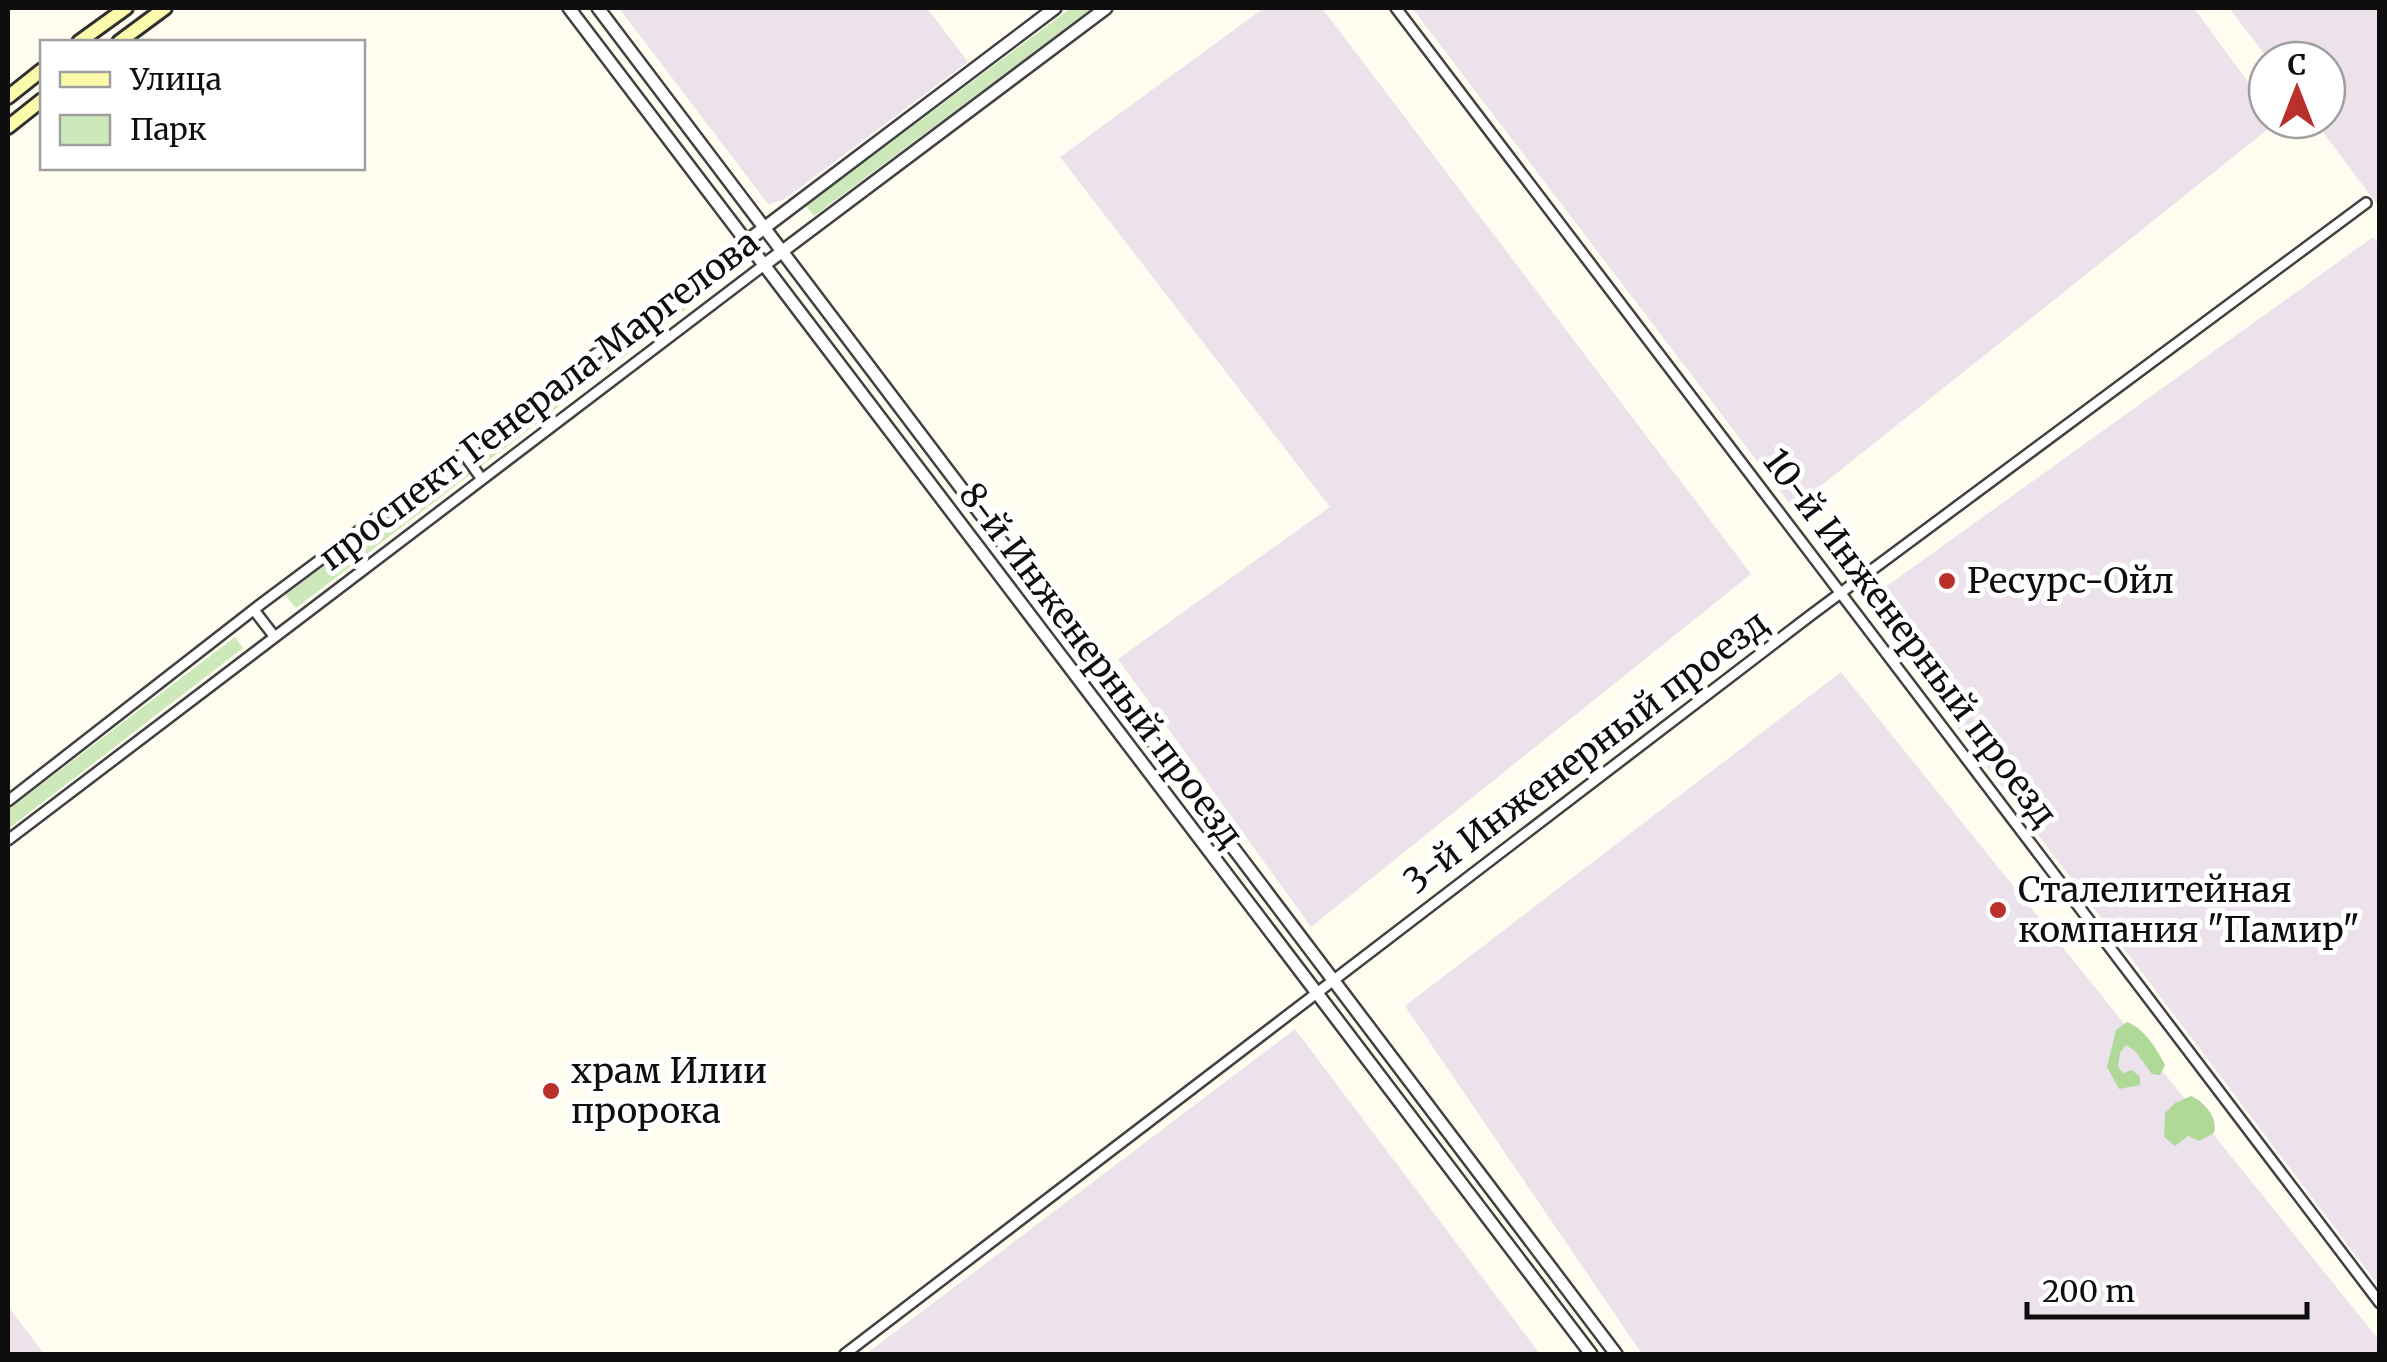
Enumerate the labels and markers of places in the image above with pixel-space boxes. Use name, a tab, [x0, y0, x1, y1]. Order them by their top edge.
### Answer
place label: Ресурс-Ойл	[1967, 559, 2174, 603]
marker: Ресурс-Ойл	[1936, 570, 1958, 592]
place label: Сталелитейная компания "Памир"	[2018, 868, 2360, 952]
marker: Сталелитейная компания "Памир"	[1987, 899, 2009, 921]
place label: храм Илии пророка	[571, 1049, 767, 1133]
marker: храм Илии пророка	[540, 1080, 562, 1102]

